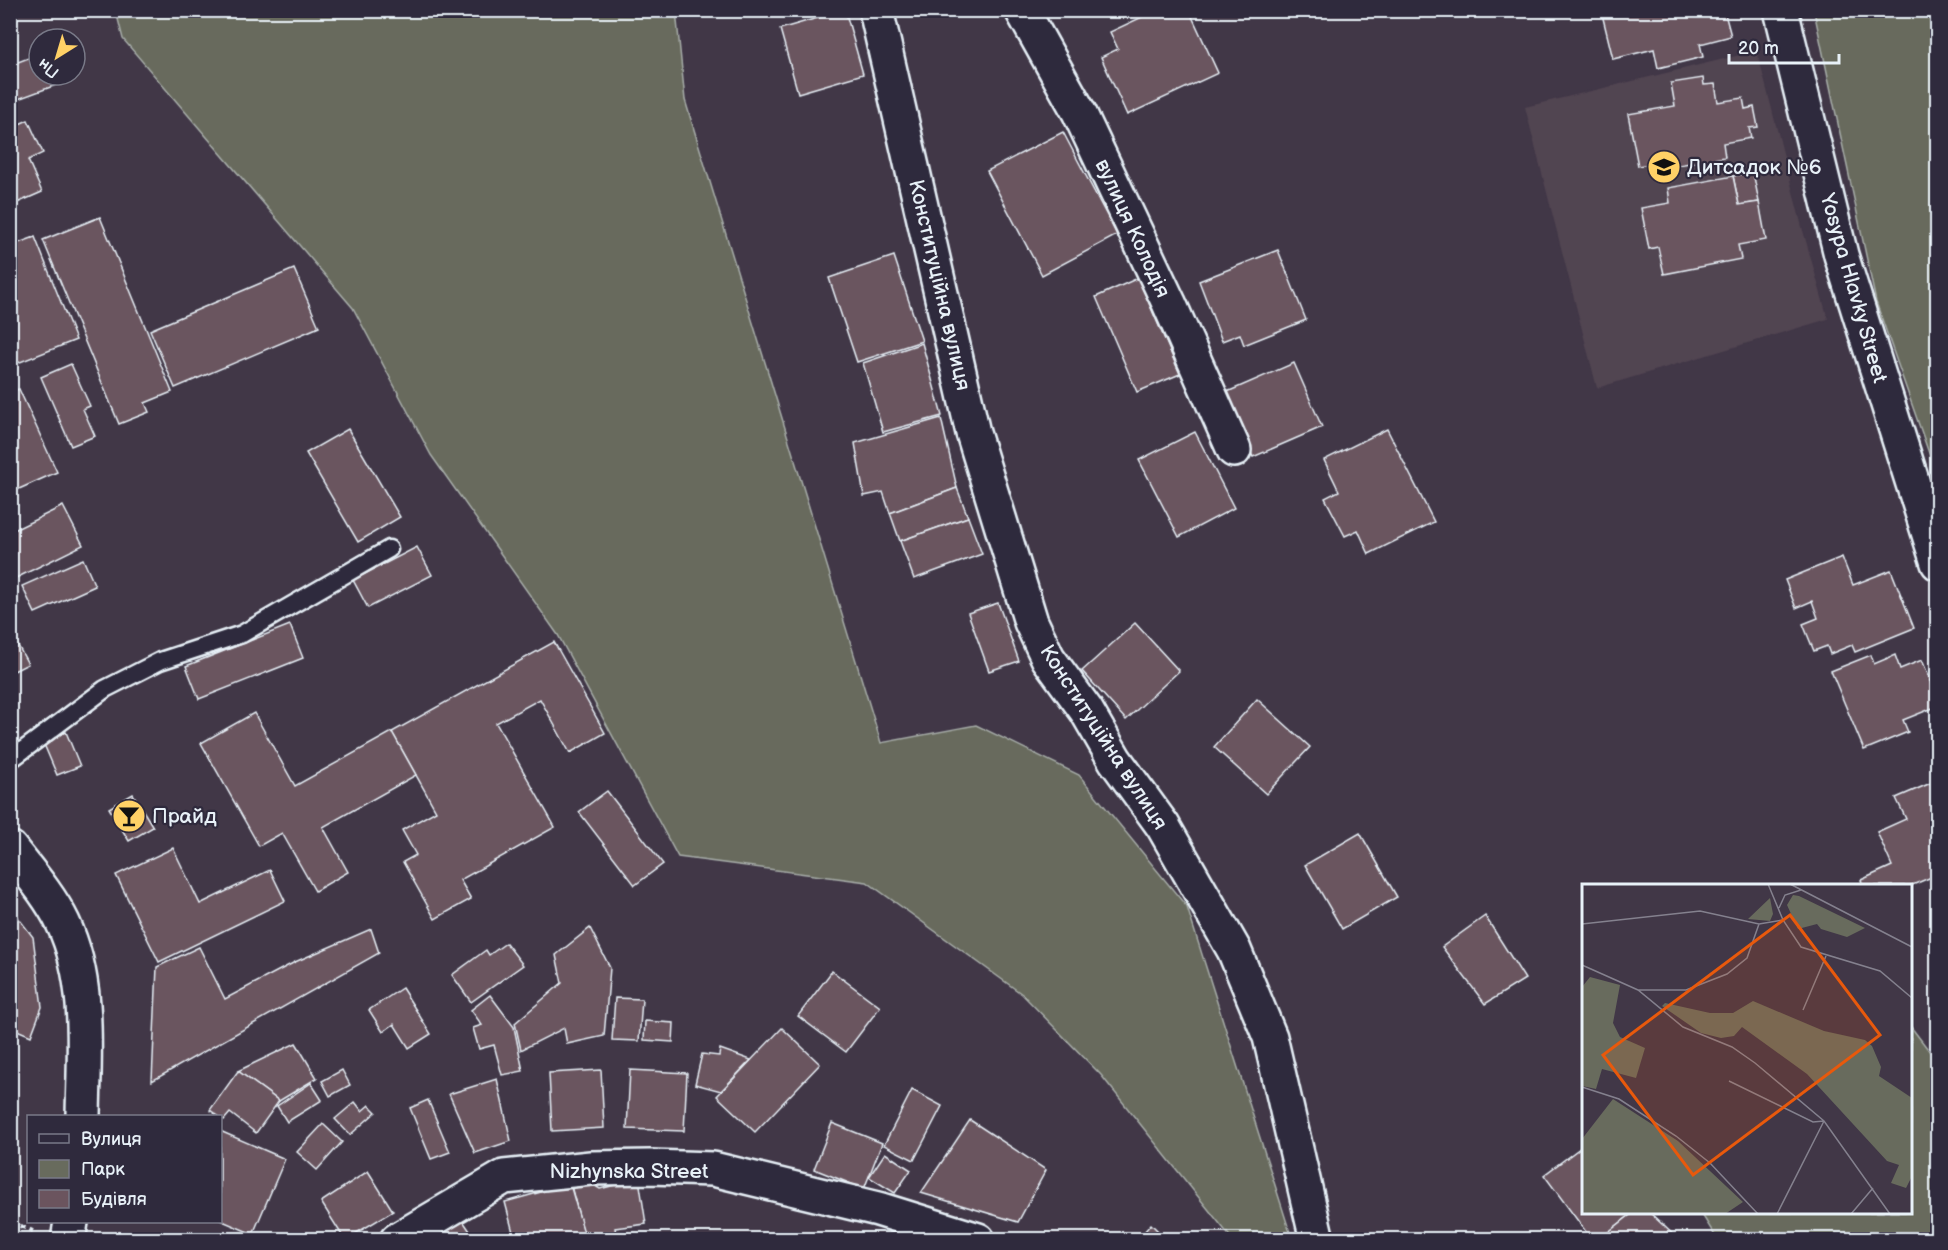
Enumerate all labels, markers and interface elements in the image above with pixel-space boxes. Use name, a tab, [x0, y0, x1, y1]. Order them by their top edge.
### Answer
north arrow	[27, 27, 87, 87]
scale bar	[1729, 27, 1838, 65]
text: 20 m	[1738, 38, 1779, 59]
text: Пн	[35, 54, 63, 82]
school or university icon: Дитсадок №6	[1646, 149, 1682, 185]
street label: вулиця Колодія	[1089, 155, 1176, 302]
place label: Дитсадок №6	[1687, 155, 1822, 180]
street label: Конституційна вулиця	[903, 177, 976, 393]
street label: Yosypa Hlavky Street	[1814, 190, 1893, 386]
street label: Конституційна вулиця	[1034, 640, 1173, 834]
bar icon: Прайд	[111, 798, 147, 834]
place label: Прайд	[152, 804, 217, 829]
inset map	[1582, 884, 1912, 1214]
legend	[27, 1115, 222, 1223]
text: Вулиця	[81, 1129, 142, 1150]
text: Парк	[81, 1159, 125, 1180]
street label: Nizhynska Street	[550, 1159, 709, 1184]
text: Будівля	[81, 1189, 147, 1210]

